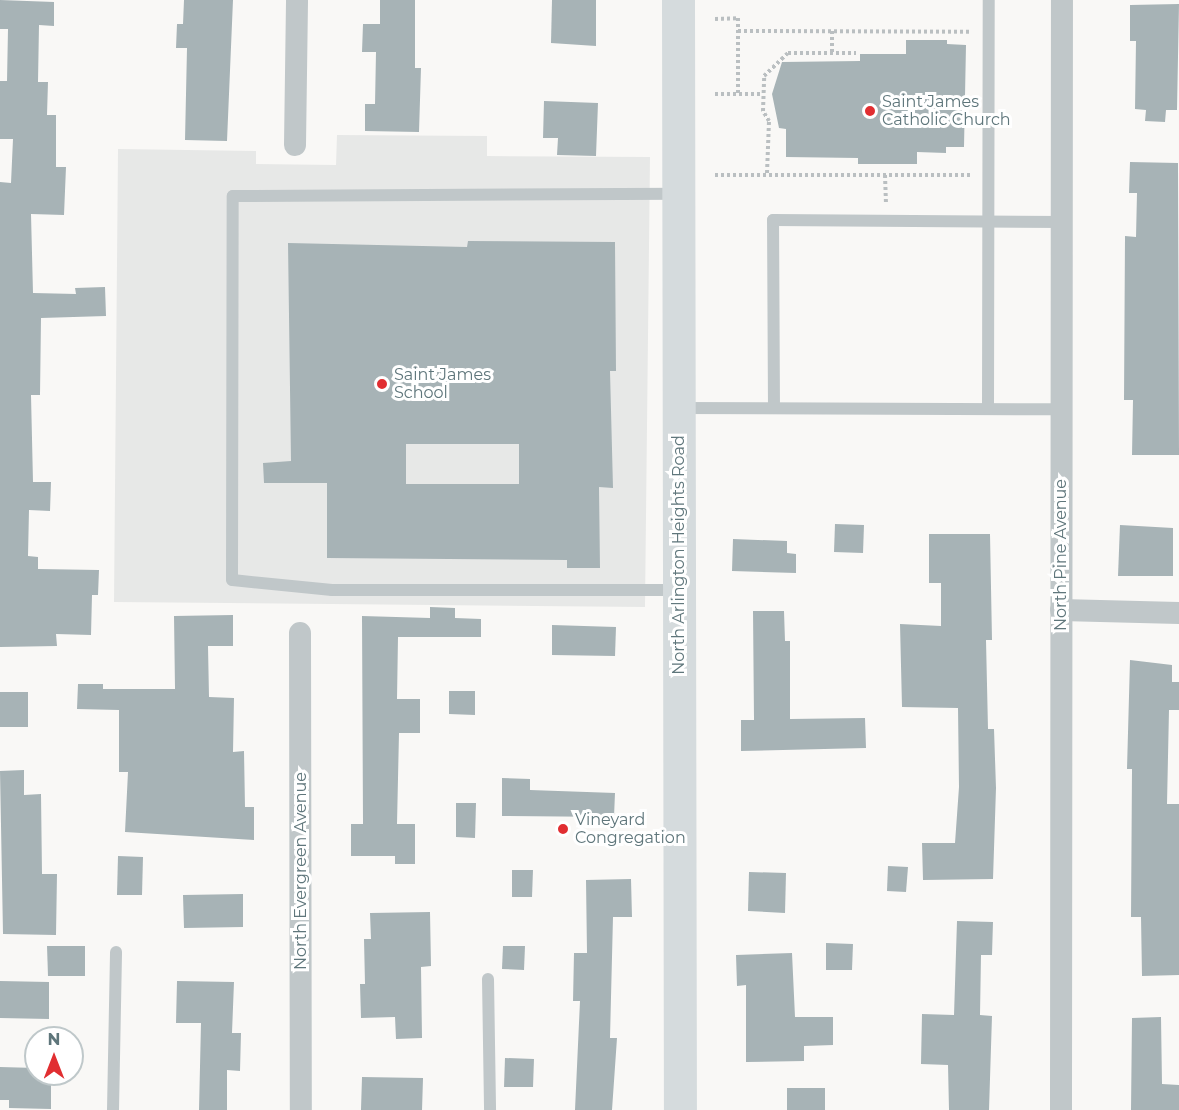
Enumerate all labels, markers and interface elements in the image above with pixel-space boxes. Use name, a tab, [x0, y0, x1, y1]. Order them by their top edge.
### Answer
place label: Saint James Catholic Church	[882, 92, 1011, 130]
marker: Saint James Catholic Church	[863, 104, 877, 118]
place label: Saint James School	[394, 365, 491, 403]
marker: Saint James School	[375, 377, 389, 391]
street label: North Arlington Heights Road	[669, 435, 689, 675]
street label: North Pine Avenue	[1051, 479, 1071, 631]
street label: North Evergreen Avenue	[291, 772, 311, 970]
place label: Vineyard Congregation	[575, 810, 686, 848]
marker: Vineyard Congregation	[556, 822, 570, 836]
north arrow	[24, 1026, 84, 1086]
text: N	[48, 1030, 60, 1049]

